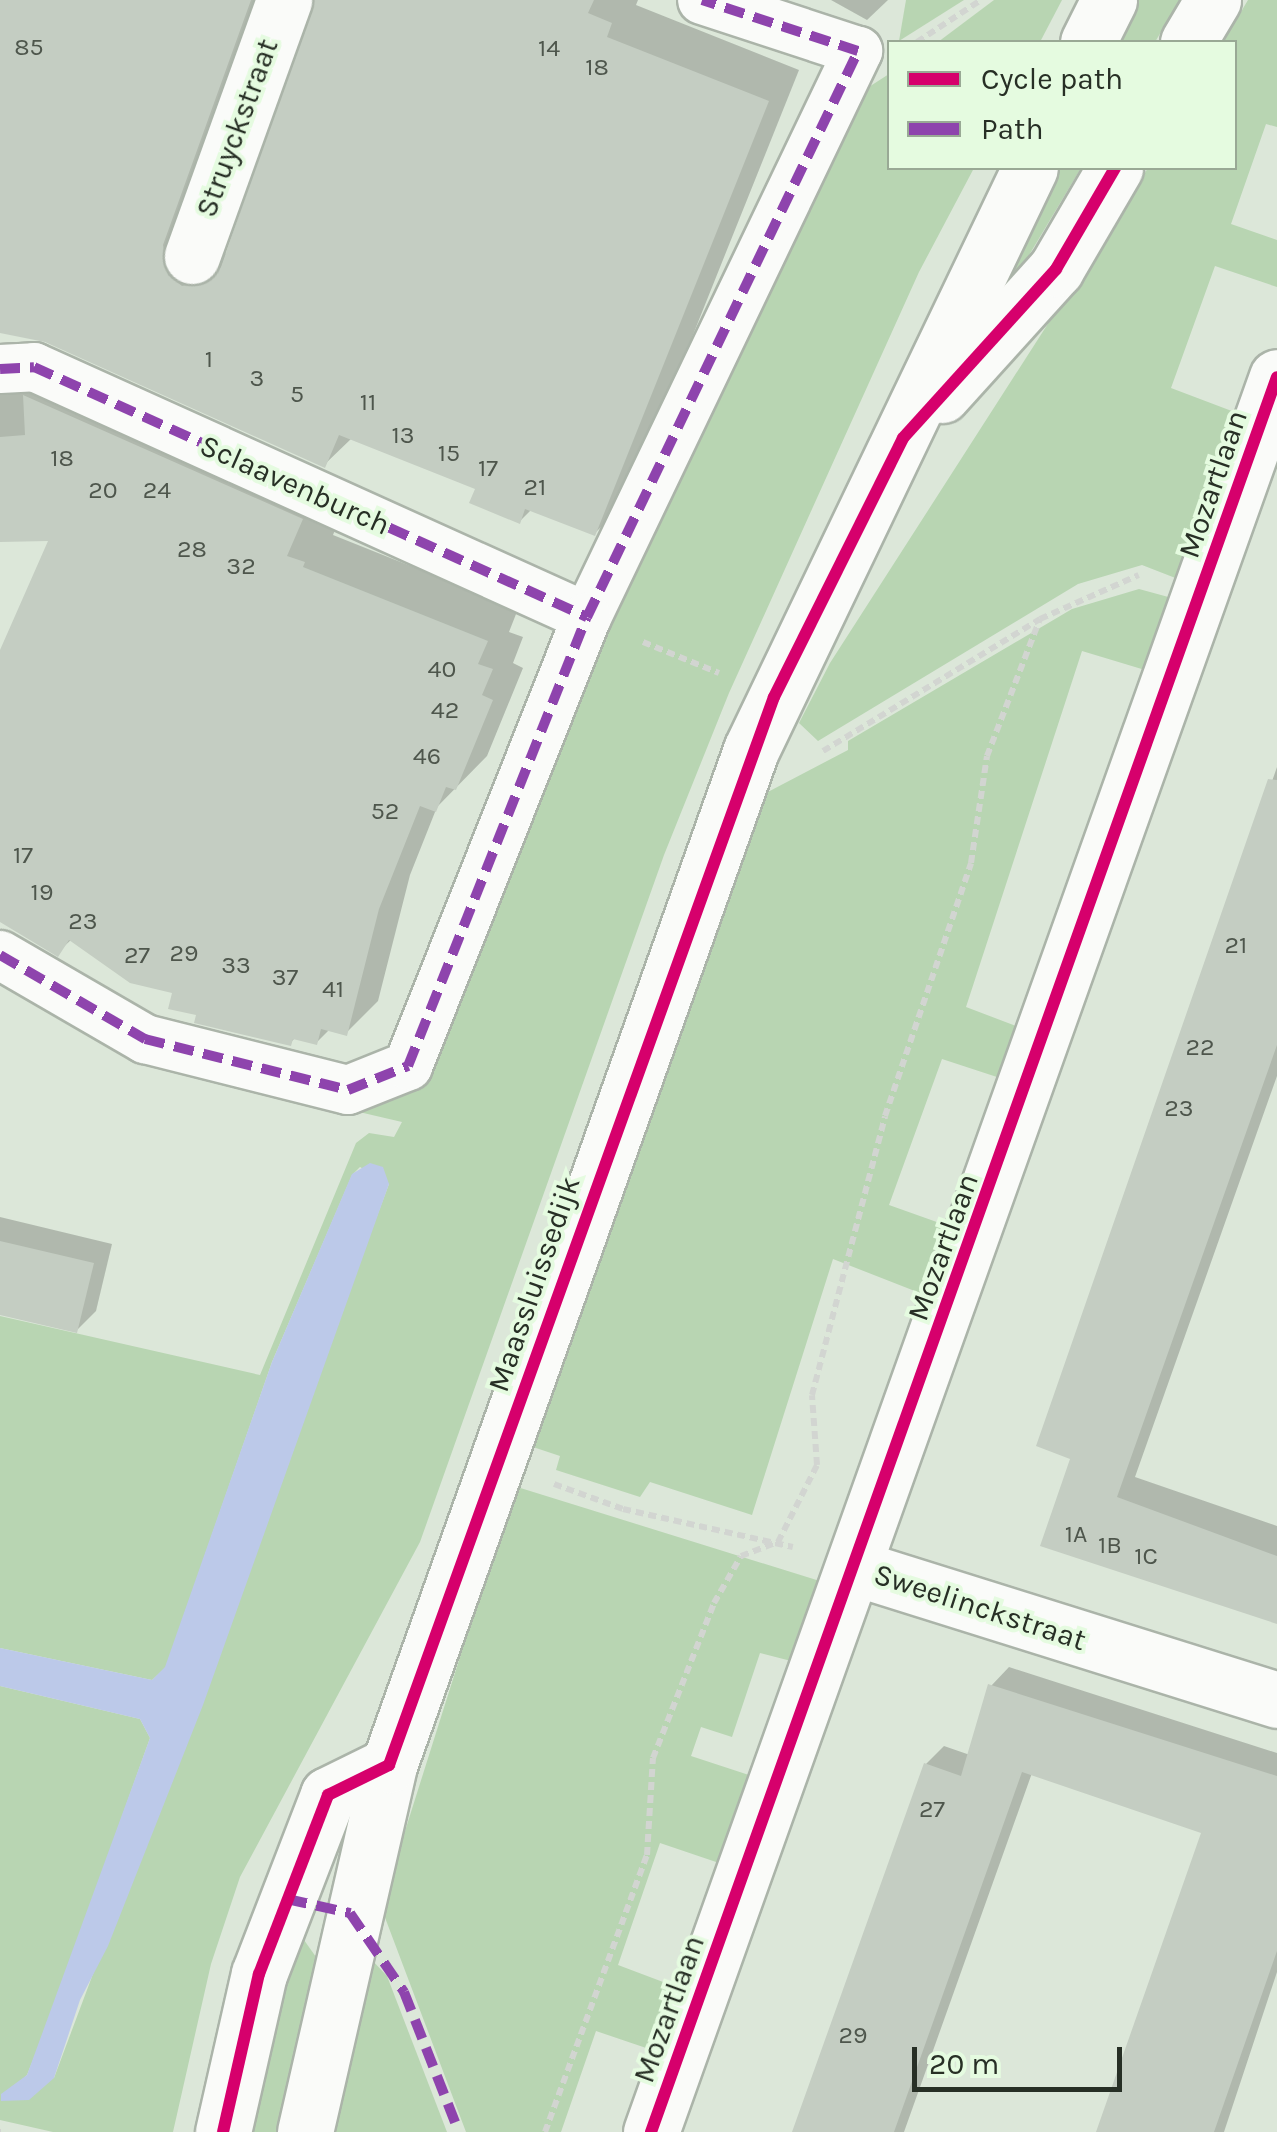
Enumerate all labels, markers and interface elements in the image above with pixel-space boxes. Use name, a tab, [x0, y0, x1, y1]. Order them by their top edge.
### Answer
house number: 85	[14, 32, 44, 62]
house number: 14	[538, 33, 560, 63]
street label: Struyckstraat	[188, 34, 286, 222]
legend	[887, 40, 1237, 170]
house number: 18	[585, 52, 609, 82]
text: Cycle path	[981, 61, 1123, 97]
text: Path	[981, 111, 1044, 147]
house number: 1	[205, 344, 213, 374]
house number: 3	[250, 363, 264, 393]
house number: 5	[290, 379, 304, 409]
house number: 11	[360, 387, 376, 417]
street label: Mozartlaan	[1171, 405, 1255, 563]
house number: 13	[391, 420, 415, 450]
street label: Sclaavenburch	[194, 427, 396, 543]
house number: 15	[438, 438, 460, 468]
house number: 18	[50, 443, 74, 473]
house number: 17	[478, 453, 498, 483]
house number: 21	[524, 472, 546, 502]
house number: 20	[88, 475, 118, 505]
house number: 24	[143, 475, 171, 505]
house number: 28	[177, 534, 207, 564]
house number: 32	[226, 551, 256, 581]
house number: 40	[428, 654, 456, 684]
house number: 42	[431, 695, 459, 725]
house number: 46	[413, 741, 441, 771]
house number: 52	[371, 796, 399, 826]
house number: 17	[13, 840, 33, 870]
house number: 19	[31, 877, 53, 907]
house number: 23	[68, 906, 98, 936]
house number: 21	[1225, 930, 1247, 960]
house number: 29	[170, 938, 198, 968]
house number: 27	[124, 940, 150, 970]
house number: 33	[221, 950, 251, 980]
house number: 37	[272, 962, 298, 992]
house number: 41	[322, 974, 344, 1004]
house number: 22	[1186, 1032, 1214, 1062]
house number: 23	[1164, 1093, 1194, 1123]
street label: Mozartlaan	[900, 1168, 986, 1326]
street label: Maassluissedijk	[480, 1172, 588, 1396]
house number: 1A	[1065, 1519, 1087, 1549]
house number: 1B	[1098, 1530, 1122, 1560]
house number: 1C	[1134, 1541, 1158, 1571]
street label: Sweelinckstraat	[869, 1556, 1091, 1658]
house number: 27	[919, 1794, 945, 1824]
street label: Mozartlaan	[626, 1930, 712, 2088]
house number: 29	[839, 2020, 867, 2050]
scale bar	[917, 2027, 1127, 2089]
text: 20 m	[929, 2046, 999, 2082]

